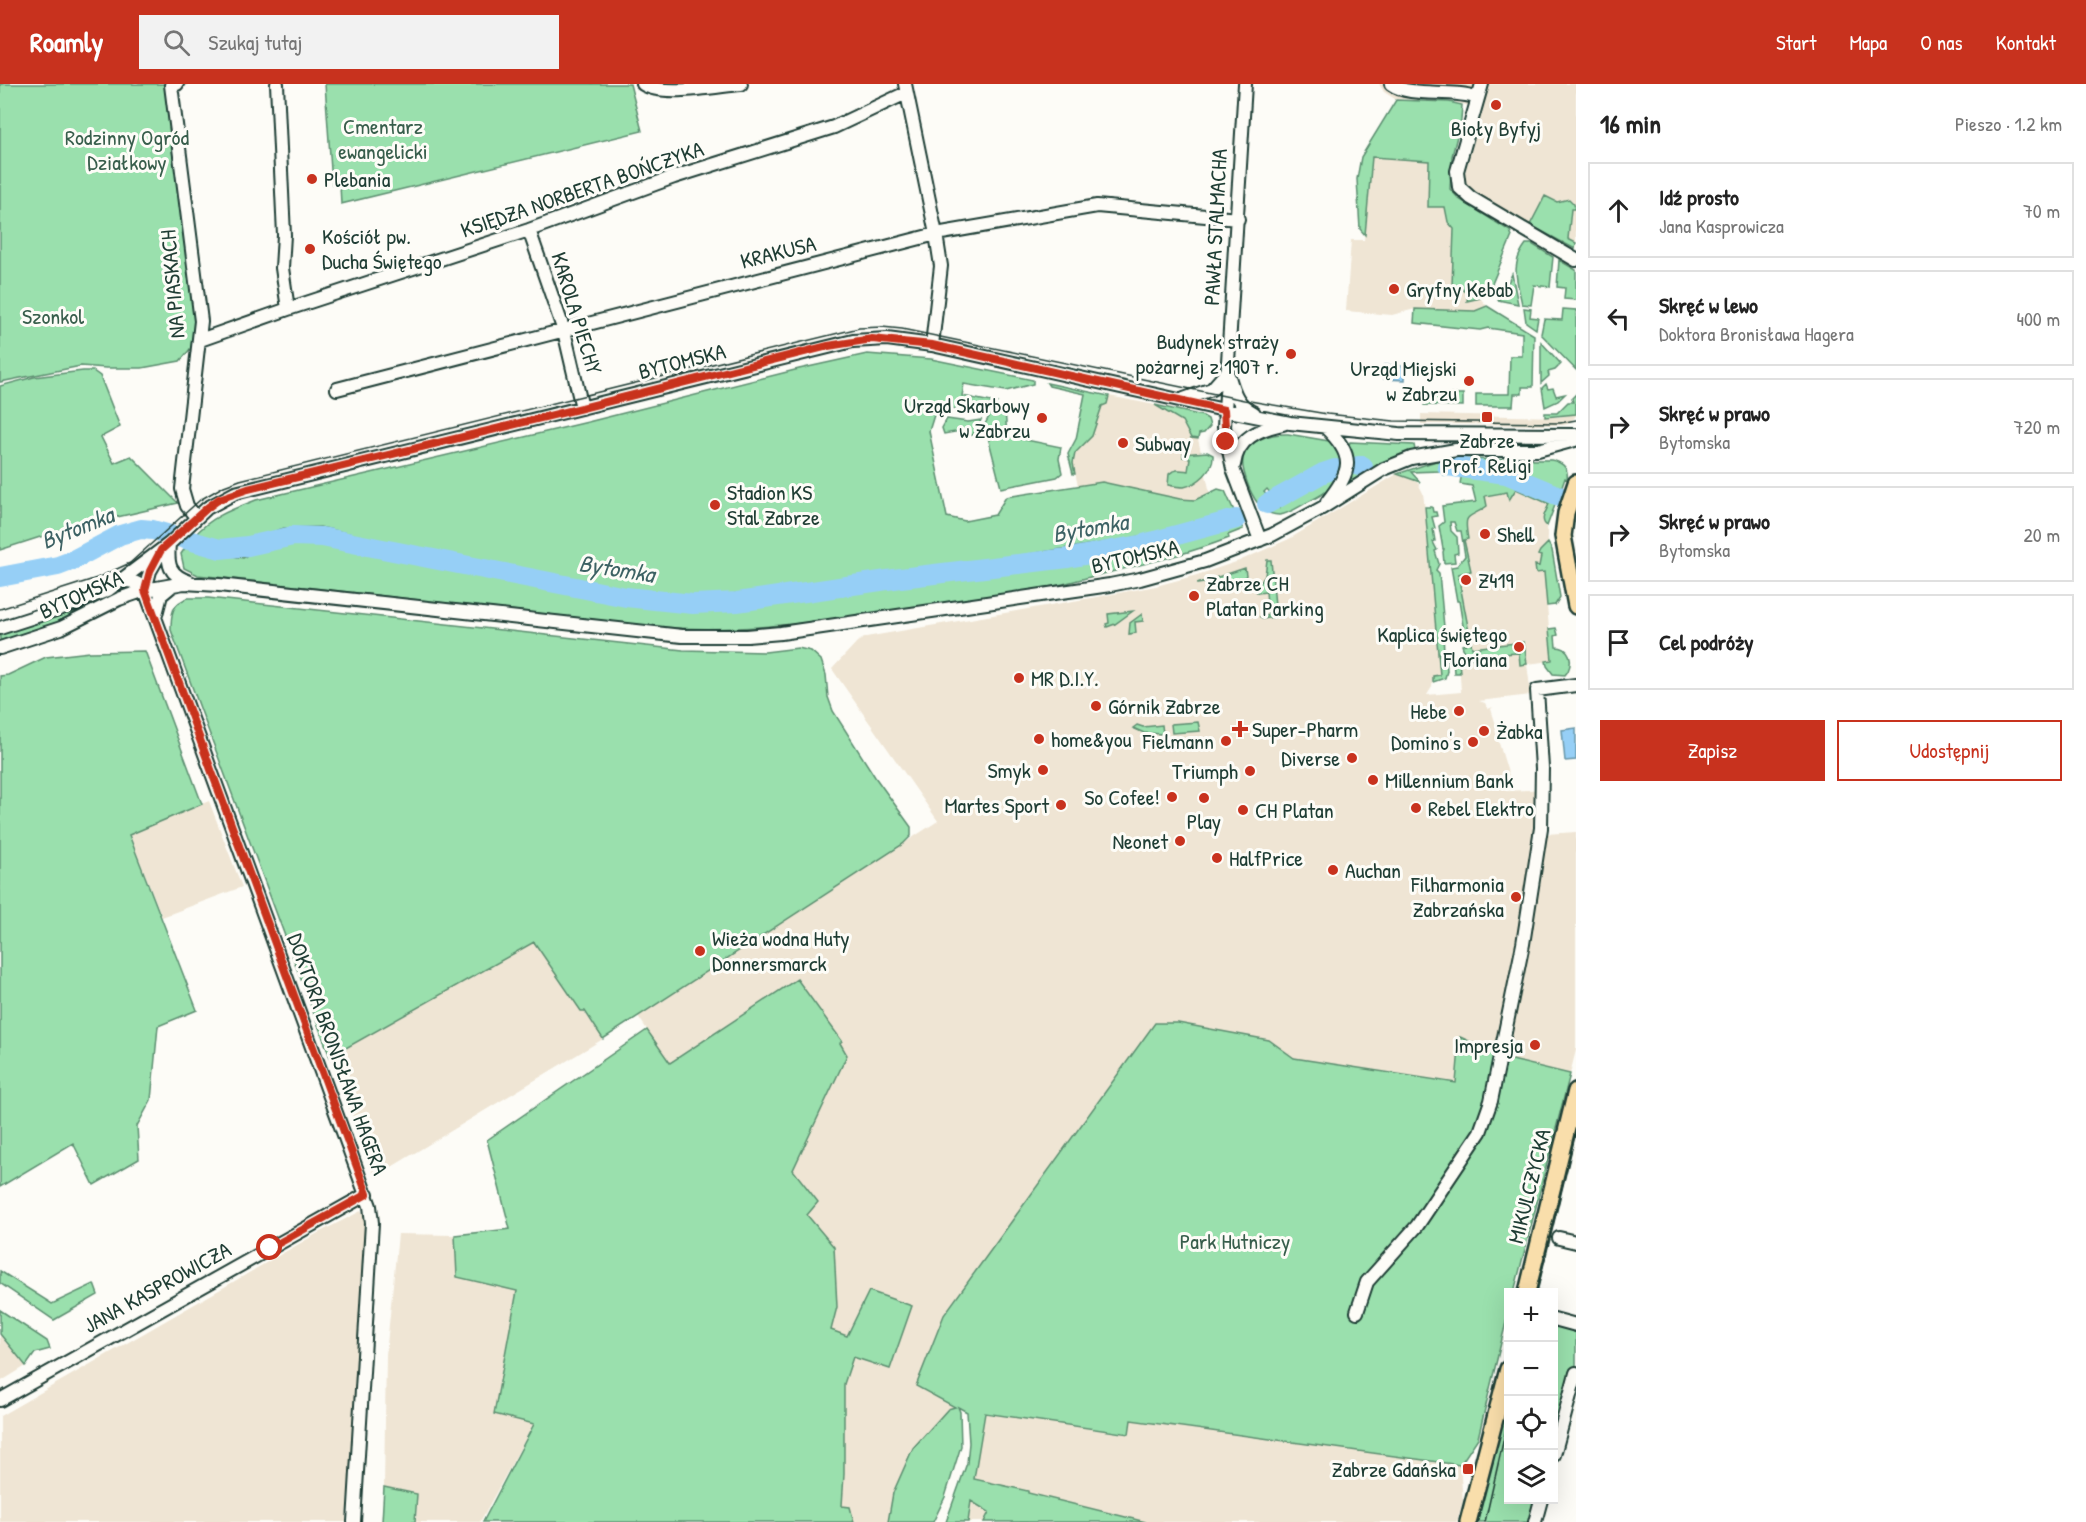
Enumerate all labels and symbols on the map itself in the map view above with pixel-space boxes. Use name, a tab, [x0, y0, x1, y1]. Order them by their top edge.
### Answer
marker: Bioły Byfyj	[1489, 98, 1503, 112]
park label: Cmentarz ewangelicki	[338, 111, 428, 166]
place label: Bioły Byfyj	[1451, 113, 1541, 143]
park label: Rodzinny Ogród Działkowy	[65, 122, 189, 177]
street label: KSIĘDZA NORBERTA BOŃCZYKA	[457, 133, 708, 245]
street label: PAWŁA STALMACHA	[1196, 148, 1234, 306]
place label: Plebania	[324, 164, 391, 194]
marker: Plebania	[305, 172, 319, 186]
place label: Kościół pw. Ducha Świętego	[322, 221, 442, 276]
street label: KRAKUSA	[737, 228, 819, 276]
street label: NA PIASKACH	[152, 229, 192, 339]
marker: Kościół pw. Ducha Świętego	[303, 242, 317, 256]
street label: KAROLA PIECHY	[544, 248, 610, 378]
place label: Gryfny Kebab	[1406, 274, 1514, 304]
marker: Gryfny Kebab	[1387, 282, 1401, 296]
park label: Szonkol	[22, 301, 84, 331]
place label: Budynek straży pożarnej z 1907 r.	[1136, 326, 1279, 381]
street label: BYTOMSKA	[635, 336, 729, 386]
marker: Budynek straży pożarnej z 1907 r.	[1284, 347, 1298, 361]
place label: Urząd Miejski w Zabrzu	[1350, 353, 1457, 408]
marker: Urząd Miejski w Zabrzu	[1462, 374, 1476, 388]
place label: Urząd Skarbowy w Zabrzu	[904, 390, 1030, 445]
marker: Zabrze Prof. Religi	[1480, 410, 1494, 424]
marker: Urząd Skarbowy w Zabrzu	[1035, 411, 1049, 425]
place label: Zabrze Prof. Religi	[1442, 425, 1532, 480]
place label: Subway	[1135, 428, 1191, 458]
route end	[1212, 428, 1238, 454]
marker: Subway	[1116, 436, 1130, 450]
place label: Stadion KS Stal Zabrze	[727, 477, 820, 532]
water label: Bytomka	[36, 497, 121, 557]
marker: Stadion KS Stal Zabrze	[708, 498, 722, 512]
water label: Bytomka	[1050, 504, 1133, 550]
place label: Shell	[1497, 519, 1535, 549]
marker: Shell	[1478, 527, 1492, 541]
street label: BYTOMSKA	[1088, 531, 1182, 581]
water label: Bytomka	[577, 546, 660, 591]
street label: BYTOMSKA	[34, 562, 128, 626]
place label: Z419	[1478, 565, 1513, 595]
place label: Zabrze CH Platan Parking	[1206, 568, 1324, 623]
marker: Z419	[1459, 573, 1473, 587]
marker: Zabrze CH Platan Parking	[1187, 589, 1201, 603]
place label: Kaplica świętego Floriana	[1377, 619, 1507, 674]
marker: Kaplica świętego Floriana	[1512, 640, 1526, 654]
place label: MR D.I.Y.	[1031, 663, 1099, 693]
marker: MR D.I.Y.	[1012, 671, 1026, 685]
place label: Górnik Zabrze	[1108, 691, 1221, 721]
place label: Hebe	[1410, 696, 1447, 726]
marker: Górnik Zabrze	[1089, 699, 1103, 713]
marker: Hebe	[1452, 704, 1466, 718]
place label: Super-Pharm	[1252, 714, 1358, 744]
place label: Żabka	[1496, 716, 1543, 746]
marker: Super-Pharm	[1233, 722, 1247, 736]
place label: home&you	[1051, 724, 1132, 754]
marker: Żabka	[1477, 724, 1491, 738]
place label: Fielmann	[1142, 726, 1214, 756]
place label: Domino's	[1391, 727, 1461, 757]
marker: home&you	[1032, 732, 1046, 746]
marker: Fielmann	[1219, 734, 1233, 748]
marker: Domino's	[1466, 735, 1480, 749]
place label: Diverse	[1281, 743, 1340, 773]
marker: Diverse	[1345, 751, 1359, 765]
place label: Smyk	[988, 755, 1031, 785]
place label: Triumph	[1172, 756, 1238, 786]
marker: Smyk	[1036, 763, 1050, 777]
marker: Triumph	[1243, 764, 1257, 778]
place label: Millennium Bank	[1385, 765, 1514, 795]
marker: Millennium Bank	[1366, 773, 1380, 787]
place label: So Cofee!	[1084, 782, 1160, 812]
place label: Martes Sport	[945, 790, 1049, 820]
marker: So Cofee!	[1165, 790, 1179, 804]
marker: Play	[1197, 791, 1211, 805]
place label: Rebel Elektro	[1428, 793, 1534, 823]
place label: CH Platan	[1255, 795, 1334, 825]
marker: Martes Sport	[1054, 798, 1068, 812]
marker: Rebel Elektro	[1409, 801, 1423, 815]
marker: CH Platan	[1236, 803, 1250, 817]
place label: Play	[1187, 806, 1221, 836]
place label: Neonet	[1112, 826, 1168, 856]
marker: Neonet	[1173, 834, 1187, 848]
place label: HalfPrice	[1229, 843, 1303, 873]
marker: HalfPrice	[1210, 851, 1224, 865]
place label: Auchan	[1345, 855, 1401, 885]
marker: Auchan	[1326, 863, 1340, 877]
place label: Filharmonia Zabrzańska	[1410, 869, 1504, 924]
marker: Filharmonia Zabrzańska	[1509, 890, 1523, 904]
place label: Wieża wodna Huty Donnersmarck	[712, 923, 850, 978]
street label: DOKTORA BRONISŁAWA HAGERA	[280, 929, 396, 1179]
marker: Wieża wodna Huty Donnersmarck	[693, 944, 707, 958]
place label: Impresja	[1454, 1030, 1523, 1060]
marker: Impresja	[1528, 1038, 1542, 1052]
street label: MIKULCZYCKA	[1500, 1125, 1558, 1247]
park label: Park Hutniczy	[1180, 1226, 1290, 1256]
street label: JANA KASPROWICZA	[78, 1234, 236, 1340]
route start	[256, 1234, 282, 1260]
place label: Zabrze Gdańska	[1332, 1454, 1456, 1484]
marker: Zabrze Gdańska	[1461, 1462, 1475, 1476]

